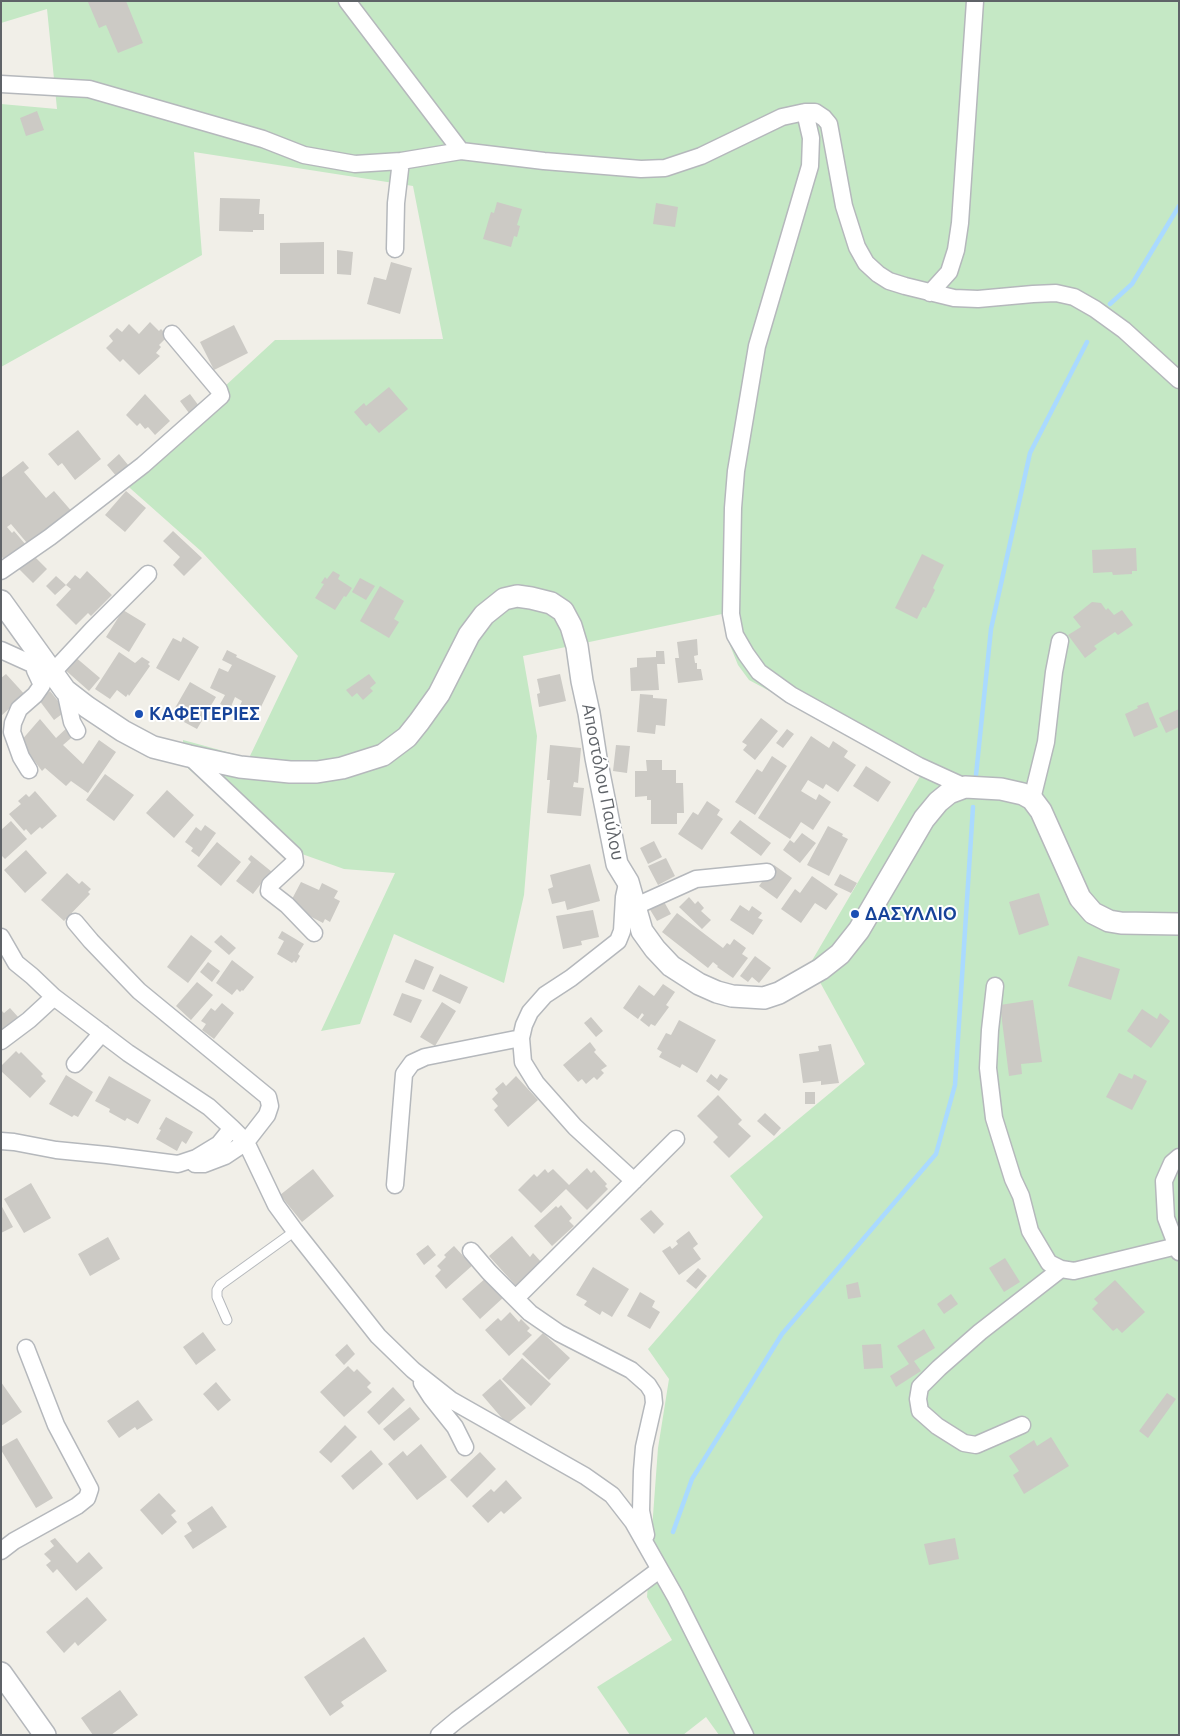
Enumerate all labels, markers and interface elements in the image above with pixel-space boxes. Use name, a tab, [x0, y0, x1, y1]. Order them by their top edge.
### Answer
street label: Αποστόλου Παύλου	[577, 702, 629, 862]
place label: ΚΑΦΕΤΕΡΙΕΣ	[149, 703, 260, 725]
marker: ΚΑΦΕΤΕΡΙΕΣ	[133, 708, 145, 720]
place label: ΔΑΣΥΛΛΙΟ	[865, 903, 957, 925]
marker: ΔΑΣΥΛΛΙΟ	[849, 908, 861, 920]

